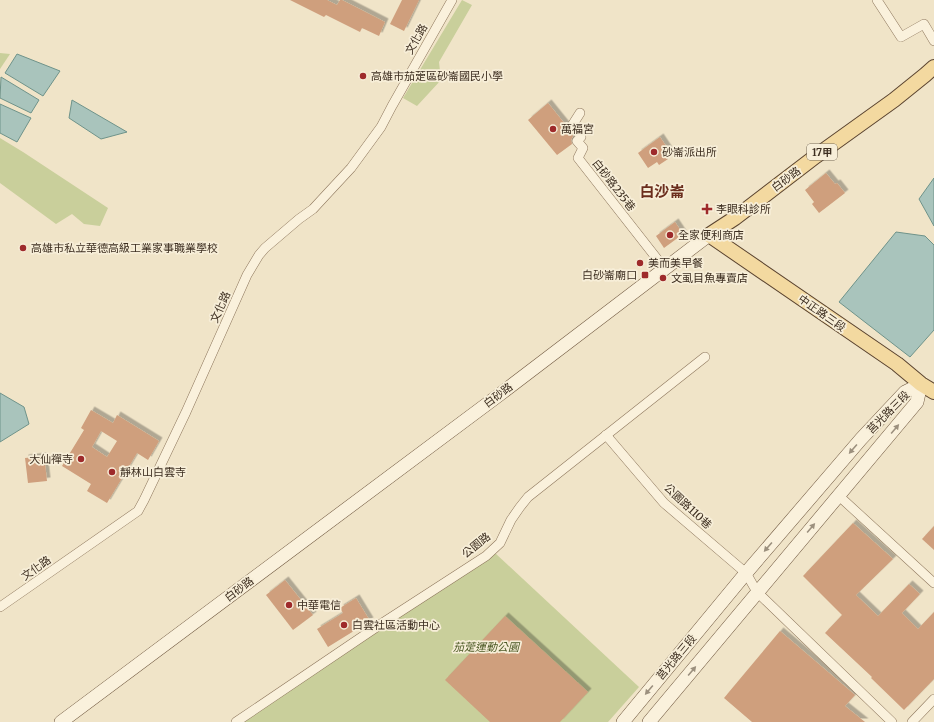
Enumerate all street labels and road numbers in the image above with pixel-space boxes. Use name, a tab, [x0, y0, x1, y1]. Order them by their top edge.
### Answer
street label: 文化路	[402, 21, 430, 57]
road number: 17甲	[807, 144, 837, 160]
street label: 白砂路235巷	[589, 156, 639, 214]
street label: 白砂路	[769, 163, 803, 195]
street label: 文化路	[207, 289, 233, 325]
street label: 中正路三段	[795, 291, 849, 335]
street label: 白砂路	[481, 379, 515, 411]
street label: 莒光路三段	[864, 388, 912, 436]
street label: 公園路110巷	[661, 480, 715, 532]
street label: 公園路	[459, 529, 493, 561]
street label: 文化路	[18, 553, 54, 583]
street label: 白砂路	[222, 573, 256, 605]
street label: 莒光路三段	[653, 631, 699, 683]

